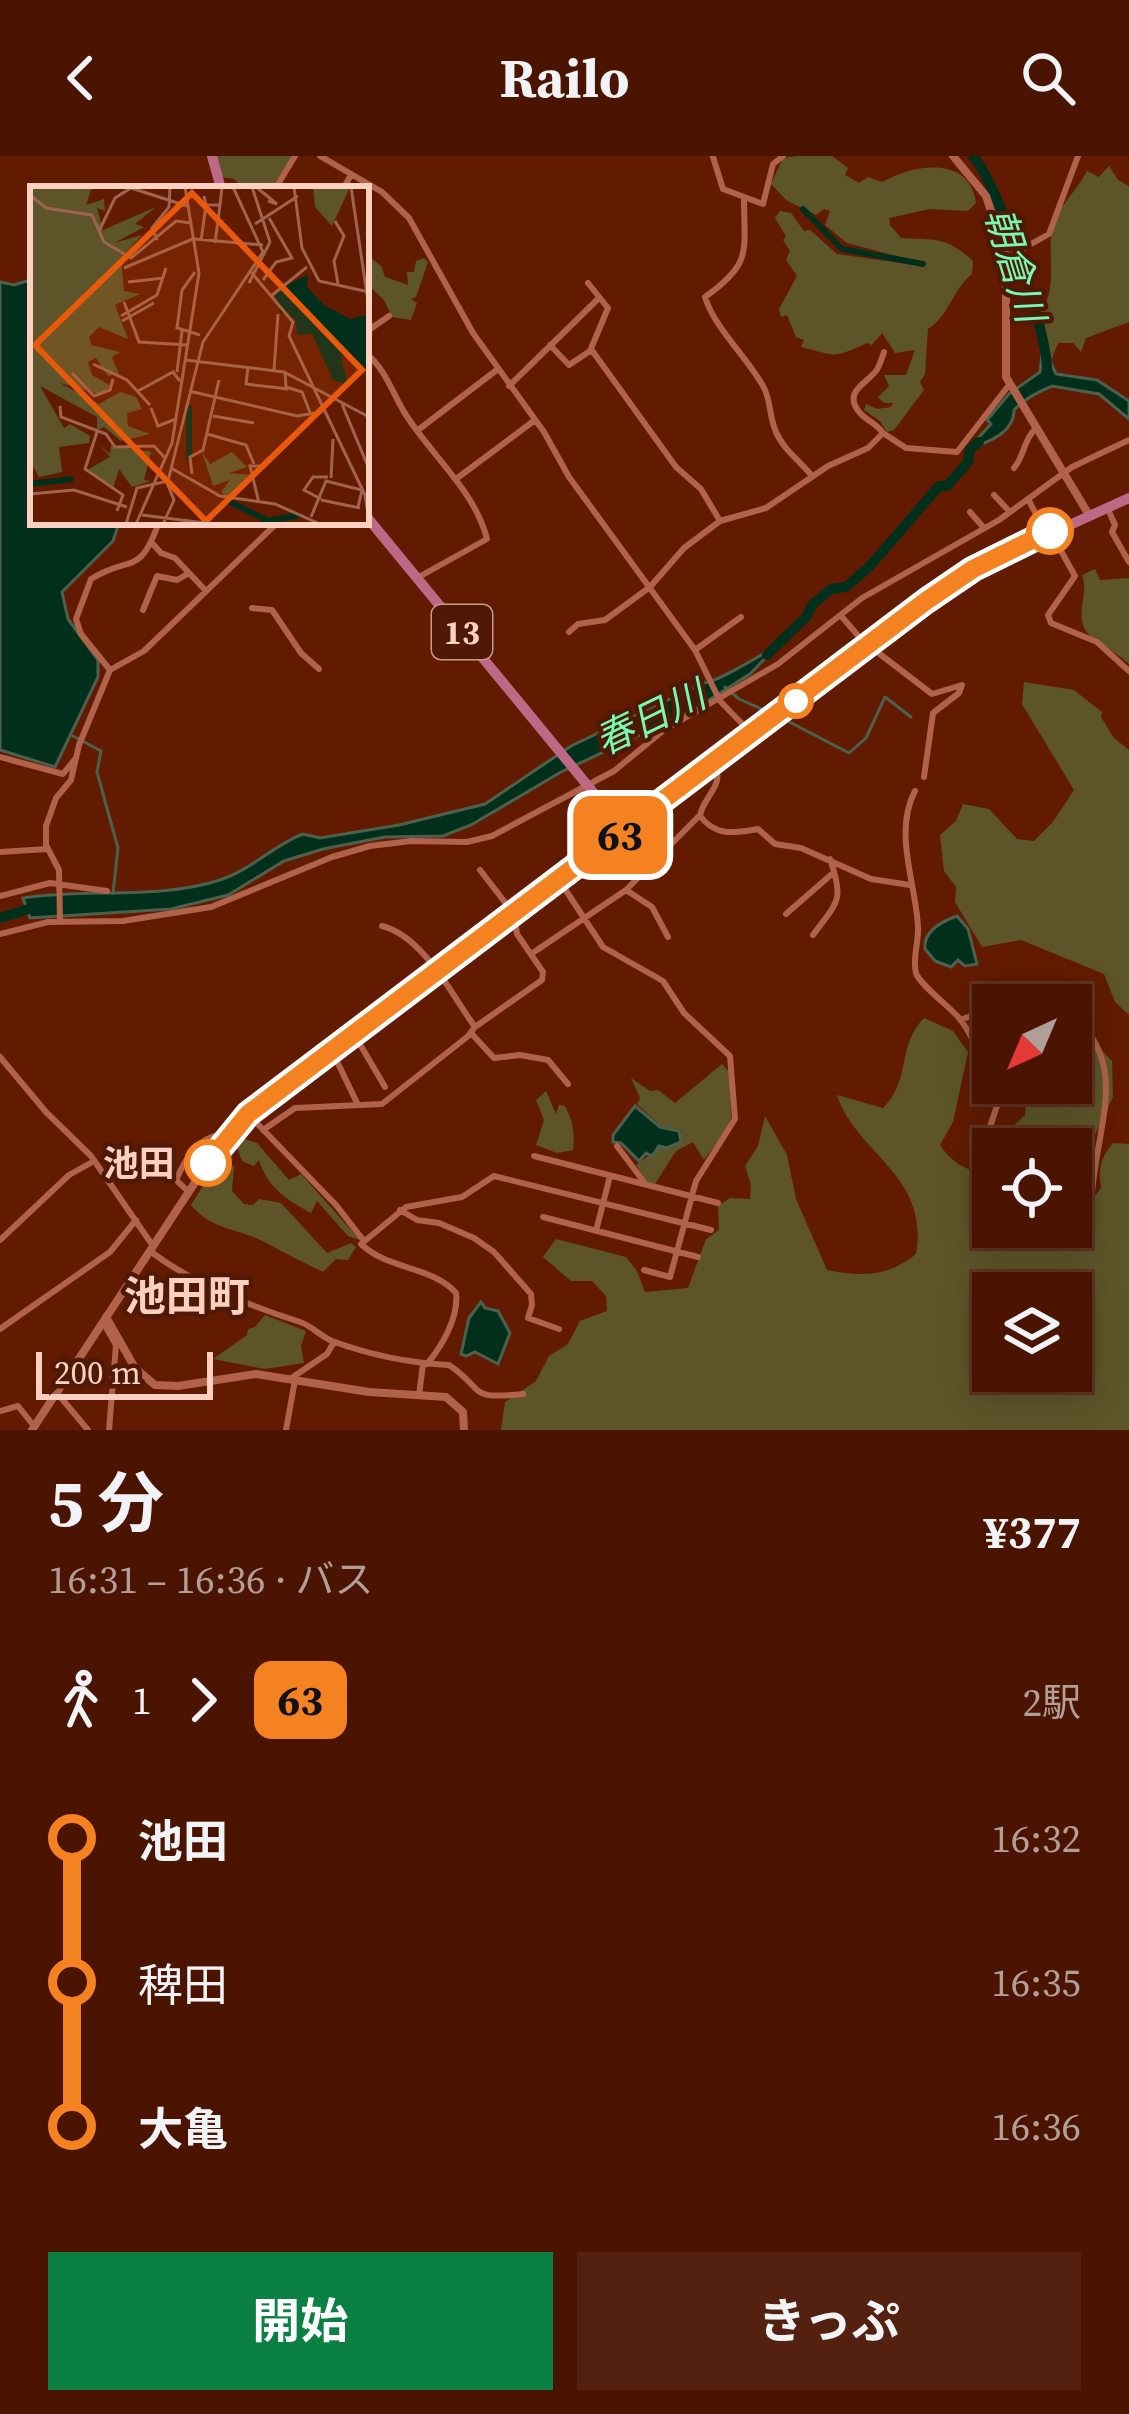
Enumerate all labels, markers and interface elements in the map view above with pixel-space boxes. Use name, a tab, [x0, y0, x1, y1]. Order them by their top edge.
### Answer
text: Railo	[499, 41, 630, 115]
icon: back	[48, 45, 114, 111]
icon: search	[1015, 45, 1081, 111]
inset map	[30, 186, 369, 525]
water label: 朝倉川	[973, 201, 1059, 333]
unlabelled marker	[1028, 509, 1072, 553]
road number: 13	[432, 605, 492, 659]
water label: 春日川	[586, 667, 718, 767]
unlabelled marker	[780, 685, 812, 717]
line badge: 63	[566, 796, 674, 874]
text: 63	[597, 806, 643, 864]
north arrow	[972, 984, 1092, 1104]
map controls	[972, 984, 1092, 1392]
button: locate	[972, 1128, 1092, 1248]
place label: 池田	[103, 1139, 175, 1188]
marker: 池田	[186, 1141, 230, 1185]
district label: 池田町	[124, 1267, 250, 1325]
button: layers	[972, 1272, 1092, 1392]
scale bar	[36, 1346, 213, 1399]
text: 200 m	[54, 1350, 141, 1395]
text: 5 分	[48, 1458, 164, 1548]
text: ¥377	[983, 1501, 1081, 1563]
text: 16:31 – 16:36 · バス	[48, 1553, 373, 1606]
icon: walk	[48, 1667, 114, 1733]
icon: forward	[170, 1667, 236, 1733]
text: 63	[278, 1671, 323, 1729]
text: 1	[132, 1674, 152, 1727]
text: 2駅	[1022, 1676, 1081, 1729]
text: 池田	[138, 1810, 228, 1872]
text: 16:32	[991, 1812, 1081, 1865]
text: 稗田	[138, 1954, 228, 2016]
text: 16:35	[991, 1956, 1081, 2009]
text: 大亀	[138, 2098, 228, 2160]
text: 16:36	[991, 2100, 1081, 2153]
button: 開始	[48, 2252, 553, 2390]
button: きっぷ	[577, 2252, 1081, 2390]

